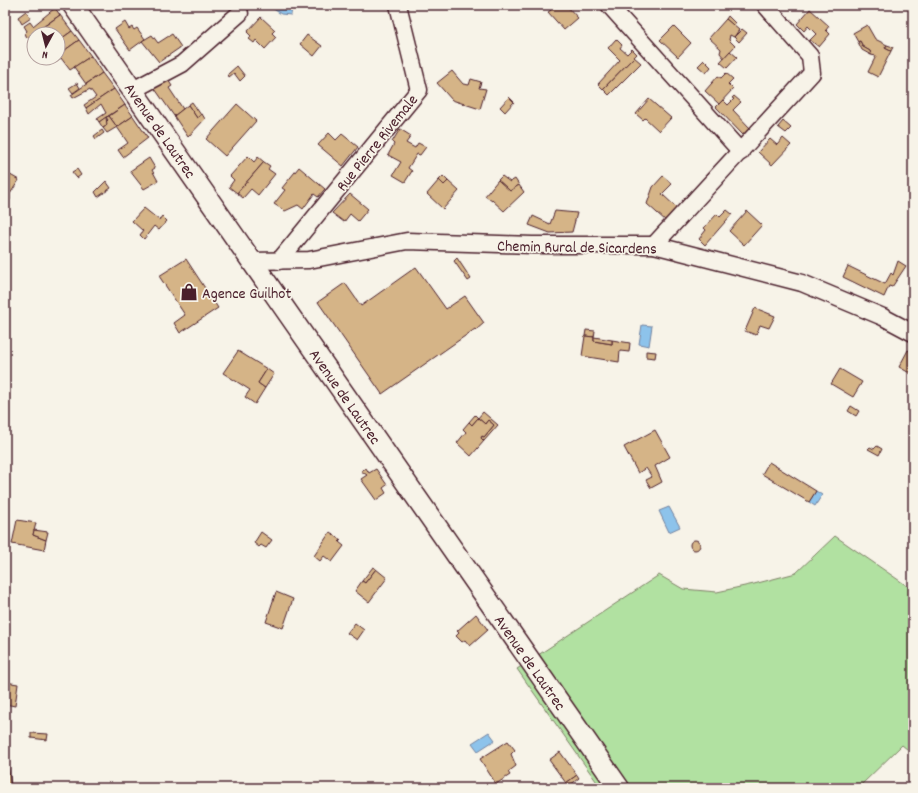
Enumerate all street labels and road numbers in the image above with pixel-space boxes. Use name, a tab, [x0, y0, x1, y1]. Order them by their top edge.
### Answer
street label: Avenue de Lautrec	[117, 79, 200, 184]
street label: Rue Pierre Rivemale	[332, 90, 424, 197]
street label: Chemin Rural de Sicardens	[497, 236, 657, 261]
street label: Avenue de Lautrec	[302, 345, 385, 450]
street label: Avenue de Lautrec	[487, 611, 570, 716]

